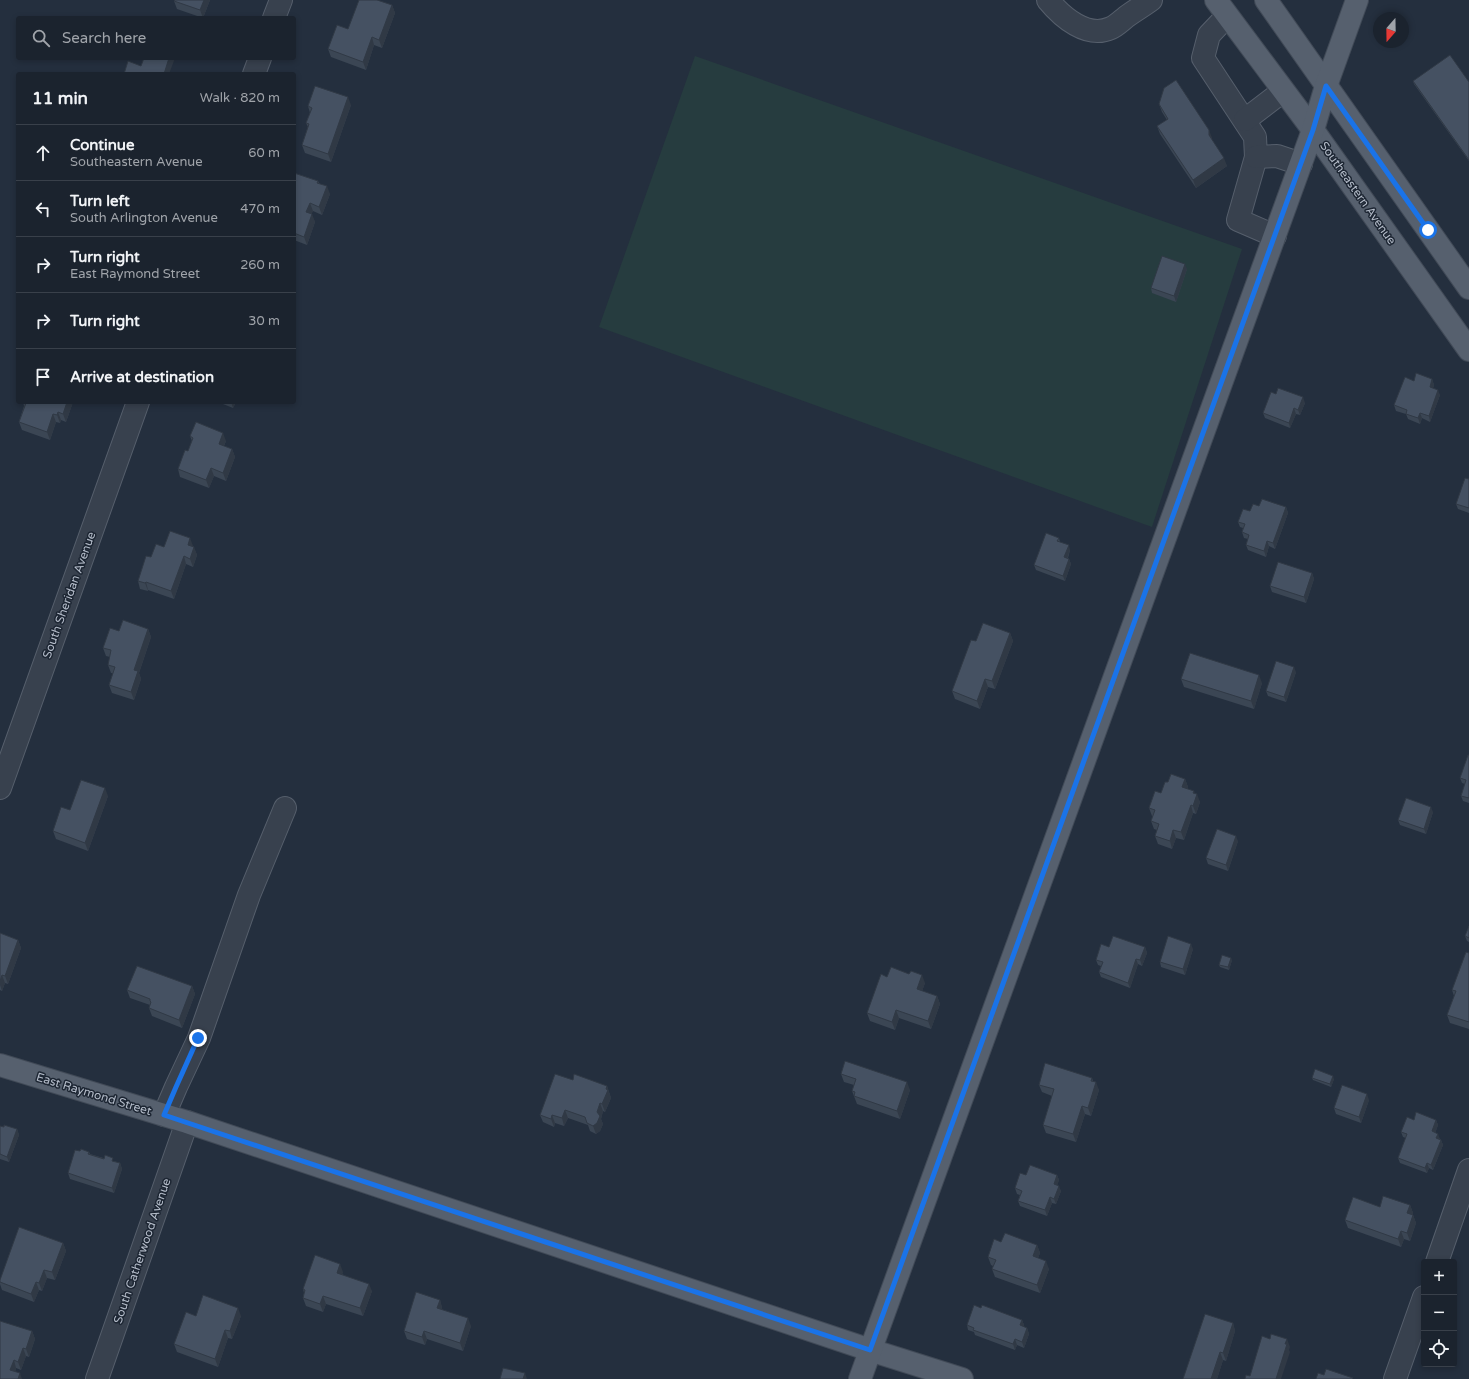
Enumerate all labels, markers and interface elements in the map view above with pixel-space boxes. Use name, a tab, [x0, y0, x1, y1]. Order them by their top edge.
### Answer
north arrow	[1373, 12, 1409, 48]
search box	[16, 16, 296, 60]
icon: search	[30, 27, 52, 49]
text: Search here	[62, 29, 146, 47]
text: 11 min	[32, 88, 88, 109]
text: Walk · 820 m	[200, 90, 280, 106]
text: Continue	[70, 136, 134, 154]
street label: Southeastern Avenue	[1317, 139, 1399, 247]
icon: ahead	[32, 142, 54, 164]
text: 60 m	[248, 145, 280, 161]
text: Southeastern Avenue	[70, 154, 203, 170]
text: Turn left	[70, 192, 130, 210]
icon: left	[32, 198, 54, 220]
text: 470 m	[240, 201, 280, 217]
text: South Arlington Avenue	[70, 210, 218, 226]
route start	[1419, 221, 1437, 239]
text: Turn right	[70, 248, 140, 266]
icon: right	[32, 254, 54, 276]
text: 260 m	[240, 257, 280, 273]
text: East Raymond Street	[70, 266, 200, 282]
icon: right	[32, 310, 54, 332]
text: Turn right	[70, 312, 140, 330]
text: 30 m	[248, 313, 280, 329]
icon: arrive	[32, 366, 54, 388]
text: Arrive at destination	[70, 368, 214, 386]
street label: South Sheridan Avenue	[40, 530, 99, 660]
route end	[189, 1029, 207, 1047]
street label: East Raymond Street	[35, 1070, 154, 1118]
street label: South Catherwood Avenue	[110, 1176, 174, 1326]
map controls	[1421, 1259, 1457, 1367]
button: +	[1421, 1259, 1457, 1295]
button: −	[1421, 1295, 1457, 1331]
button: locate	[1421, 1331, 1457, 1367]

